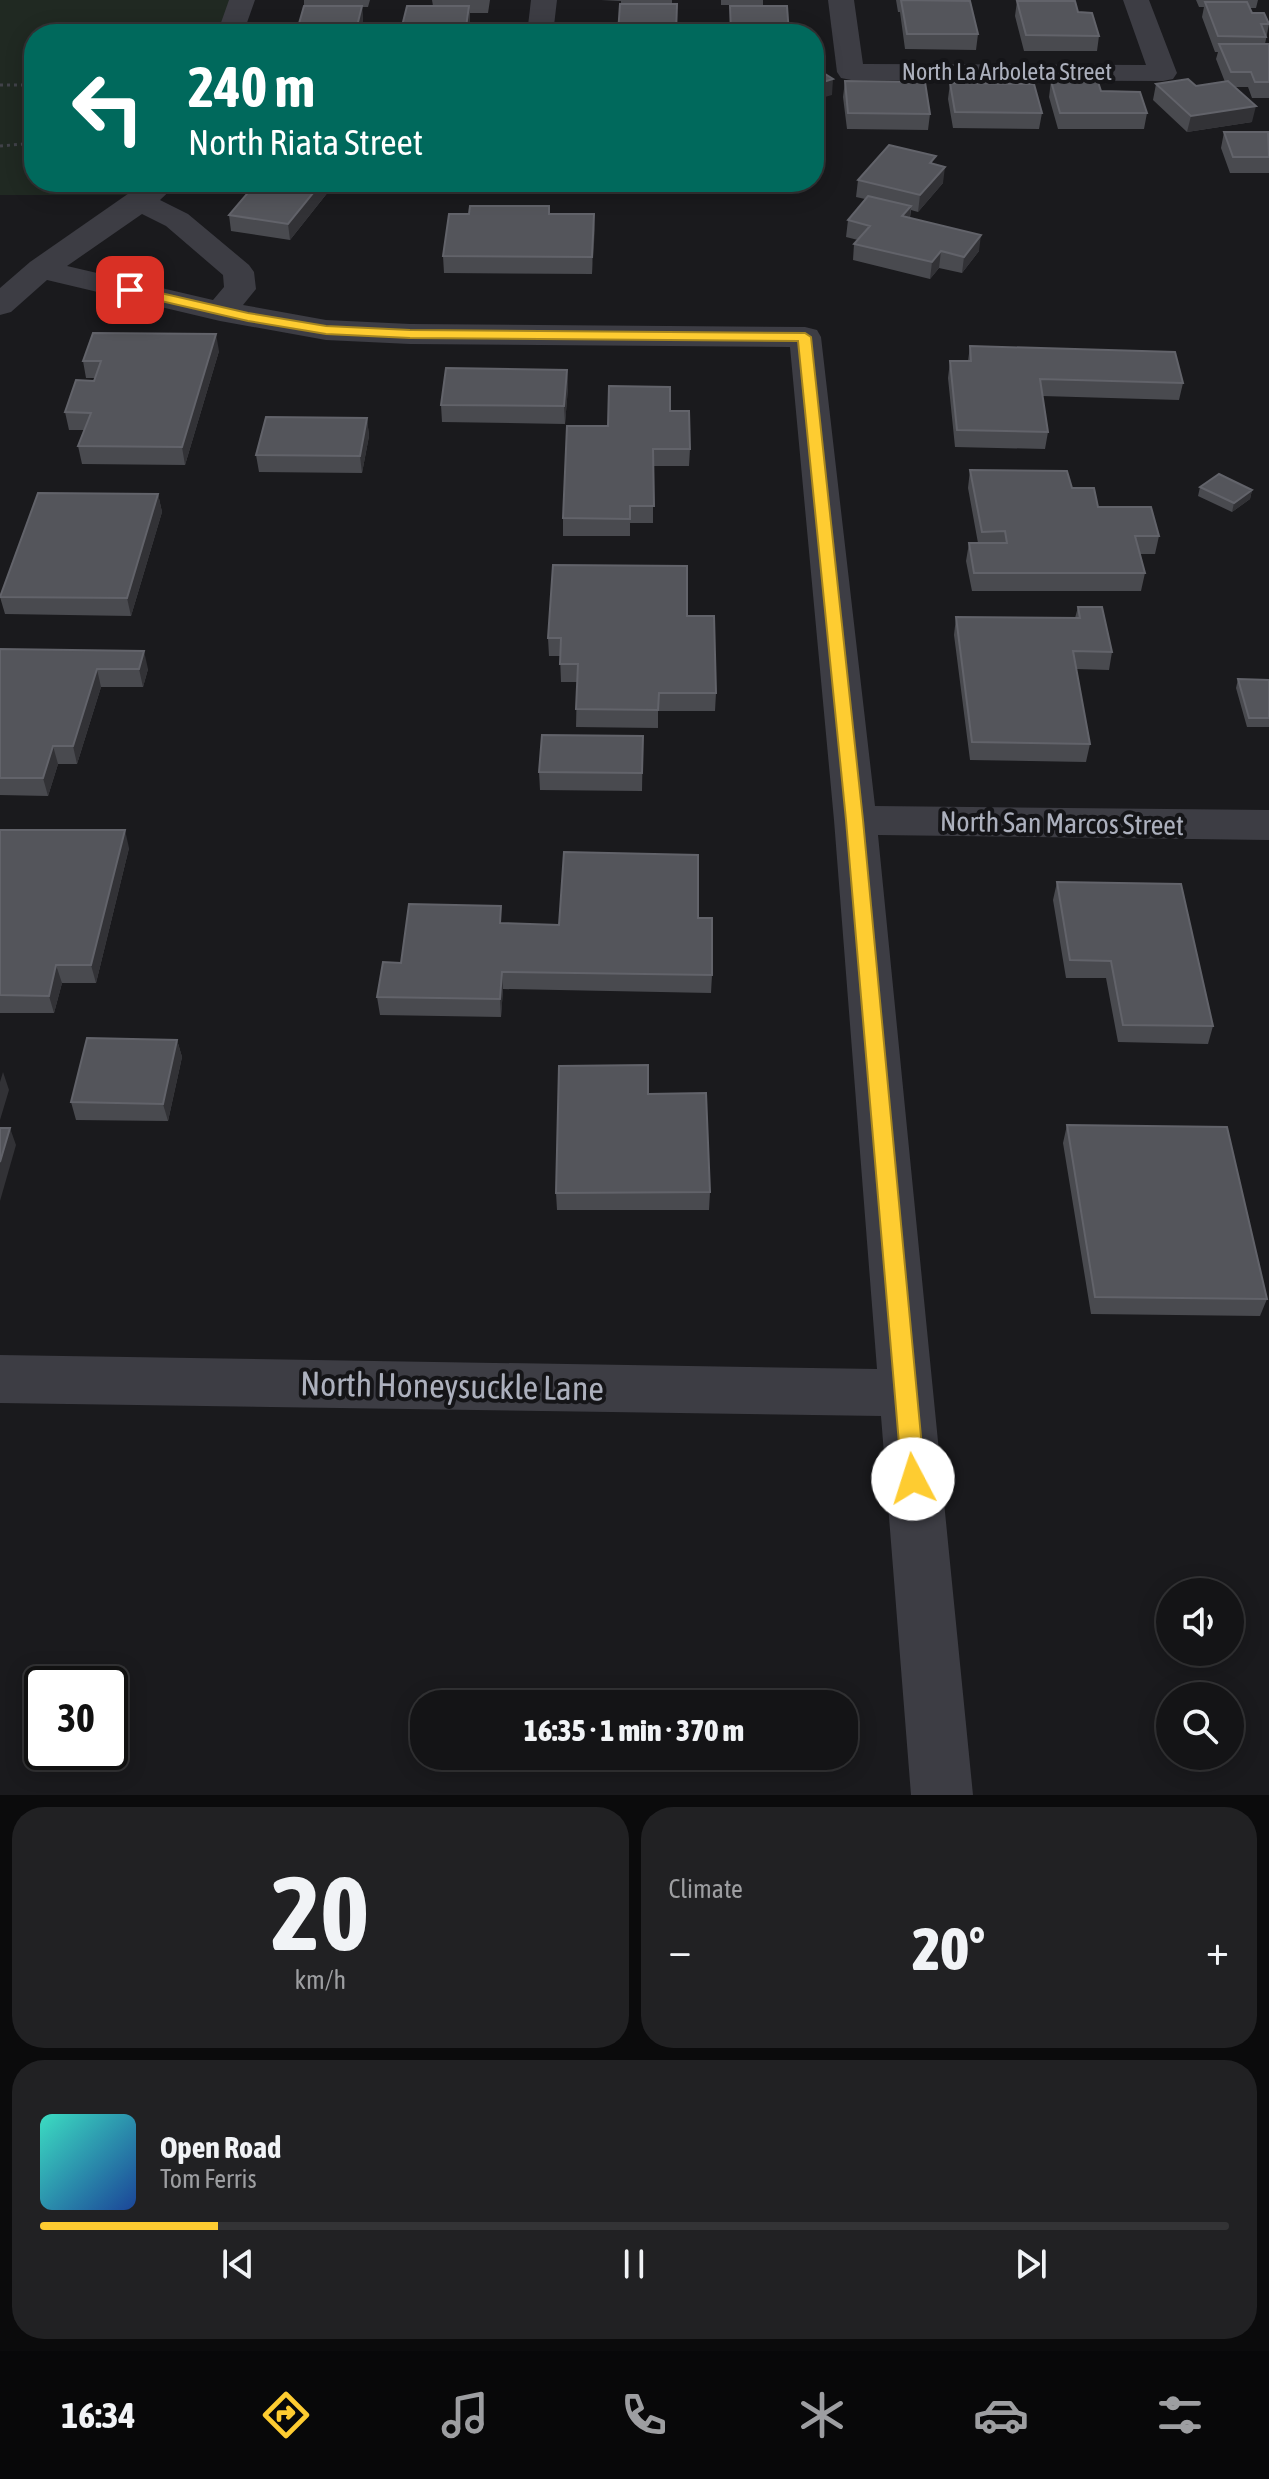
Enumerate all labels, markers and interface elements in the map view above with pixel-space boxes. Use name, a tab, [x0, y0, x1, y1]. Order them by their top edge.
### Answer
text: 240 m	[188, 55, 315, 119]
icon: left	[56, 56, 160, 160]
street label: North La Arboleta Street	[902, 58, 1112, 85]
text: North Riata Street	[188, 121, 423, 163]
pin	[96, 256, 164, 324]
icon: arrive	[108, 268, 152, 312]
street label: North San Marcos Street	[940, 805, 1184, 841]
street label: North Honeysuckle Lane	[300, 1363, 604, 1408]
position arrow	[871, 1437, 955, 1521]
map controls	[1156, 1578, 1244, 1770]
button: sound	[1156, 1578, 1244, 1666]
speed limit sign: 30	[24, 1666, 128, 1770]
button: search	[1156, 1682, 1244, 1770]
text: 16:35 · 1 min · 370 m	[524, 1713, 744, 1747]
text: 20	[271, 1853, 369, 1972]
text: Climate	[669, 1874, 743, 1904]
text: 20°	[912, 1914, 985, 1983]
text: −	[669, 1924, 691, 1974]
text: +	[1206, 1924, 1229, 1974]
text: km/h	[294, 1965, 346, 1995]
text: Open Road	[160, 2130, 281, 2164]
text: Tom Ferris	[160, 2164, 257, 2194]
icon: previous	[216, 2242, 260, 2286]
icon: pause	[612, 2242, 656, 2286]
icon: next	[1009, 2242, 1053, 2286]
icon: directions	[258, 2387, 314, 2443]
icon: music	[437, 2387, 493, 2443]
icon: phone	[616, 2387, 672, 2443]
icon: climate	[794, 2387, 850, 2443]
icon: car	[973, 2387, 1029, 2443]
icon: filters	[1152, 2387, 1208, 2443]
text: 16:34	[61, 2394, 135, 2436]

